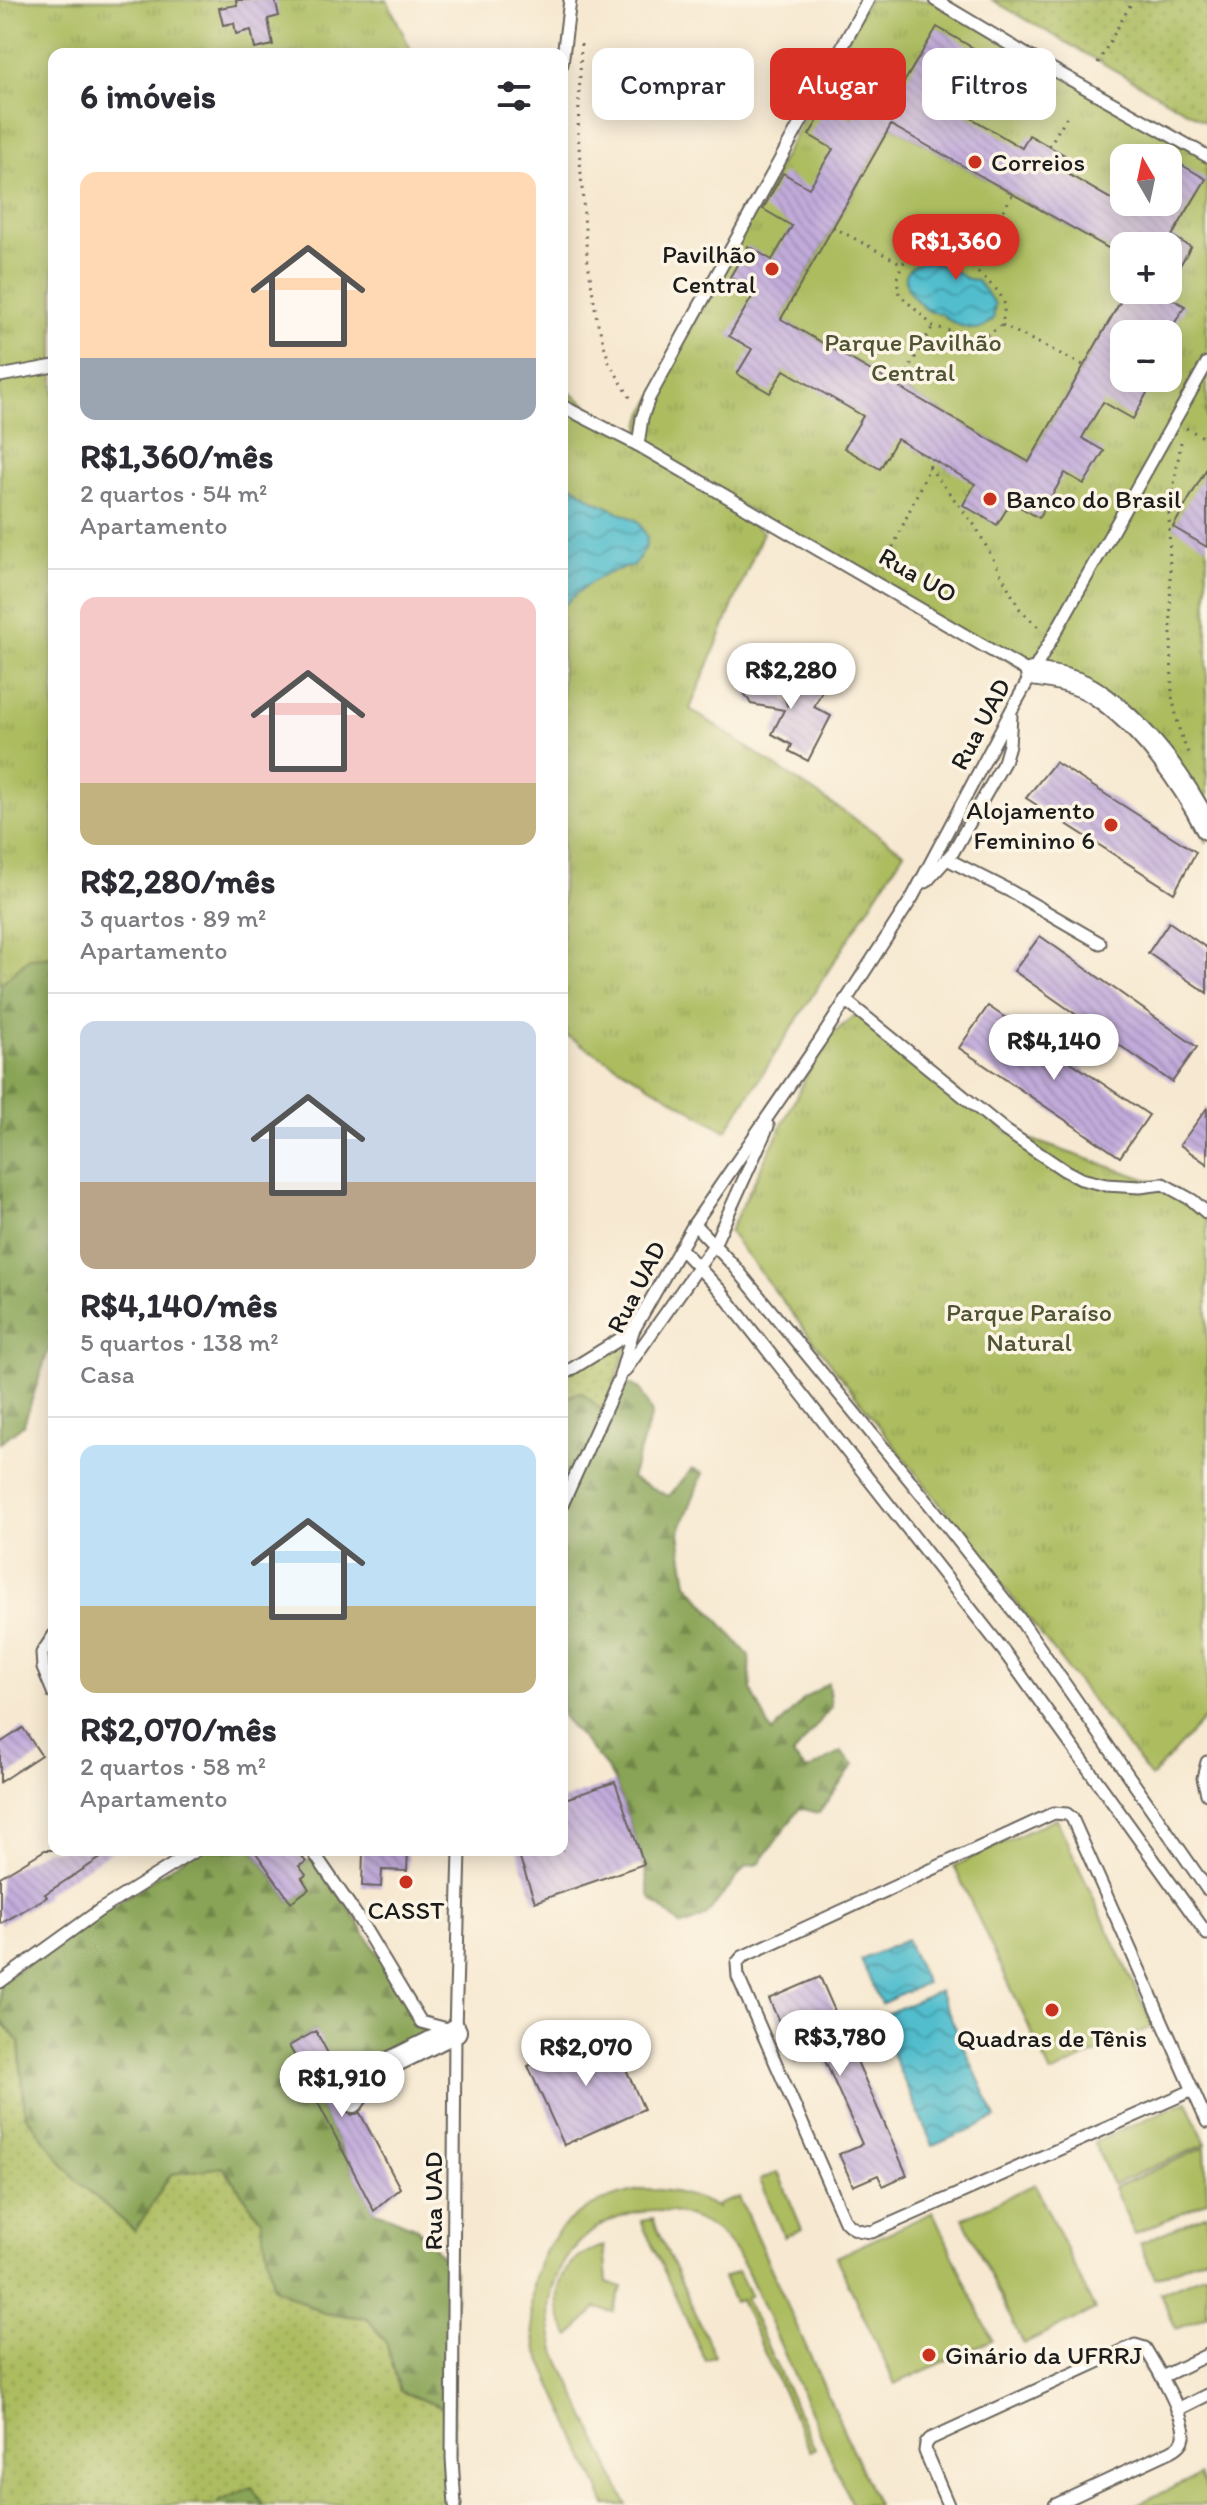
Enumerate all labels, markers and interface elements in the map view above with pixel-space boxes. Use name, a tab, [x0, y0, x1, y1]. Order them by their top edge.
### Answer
chip: Comprar	[592, 48, 754, 120]
chip: Alugar	[770, 48, 906, 120]
chip: Filtros	[922, 48, 1056, 120]
icon: filters	[492, 74, 536, 118]
text: 6 imóveis	[80, 76, 216, 117]
north arrow	[1110, 144, 1182, 216]
map controls	[1110, 144, 1182, 392]
place label: Correios	[991, 146, 1085, 178]
marker: Correios	[966, 153, 984, 171]
pin: R$1,360	[882, 214, 1030, 282]
icon: home	[236, 224, 380, 368]
text: R$1,360	[910, 224, 1002, 256]
button: +	[1110, 232, 1182, 304]
place label: Pavilhão Central	[662, 238, 756, 300]
marker: Pavilhão Central	[763, 260, 781, 278]
button: −	[1110, 320, 1182, 392]
park label: Parque Pavilhão Central	[824, 326, 1002, 388]
text: R$1,360/mês	[80, 436, 273, 477]
text: 2 quartos · 54 m²	[80, 477, 267, 509]
place label: Banco do Brasil	[1006, 483, 1181, 515]
marker: Banco do Brasil	[981, 490, 999, 508]
text: Apartamento	[80, 509, 228, 541]
street label: Rua UO	[873, 540, 963, 610]
pin: R$2,280	[717, 643, 865, 711]
icon: home	[236, 649, 380, 793]
text: R$2,280	[745, 653, 837, 685]
street label: Rua UAD	[943, 673, 1017, 775]
place label: Alojamento Feminino 6	[966, 794, 1095, 856]
marker: Alojamento Feminino 6	[1102, 816, 1120, 834]
text: R$2,280/mês	[80, 861, 275, 902]
text: 3 quartos · 89 m²	[80, 902, 266, 934]
text: Apartamento	[80, 934, 228, 966]
pin: R$4,140	[980, 1014, 1128, 1082]
text: R$4,140	[1007, 1024, 1101, 1056]
icon: home	[236, 1073, 380, 1217]
street label: Rua UAD	[599, 1236, 673, 1338]
text: R$4,140/mês	[80, 1285, 278, 1326]
park label: Parque Paraíso Natural	[946, 1296, 1112, 1358]
text: 5 quartos · 138 m²	[80, 1326, 279, 1358]
text: Casa	[80, 1358, 135, 1390]
icon: home	[236, 1497, 380, 1641]
text: R$2,070/mês	[80, 1709, 277, 1750]
text: 2 quartos · 58 m²	[80, 1750, 266, 1782]
text: Apartamento	[80, 1782, 228, 1814]
marker: CASST	[397, 1873, 415, 1891]
place label: CASST	[367, 1894, 445, 1926]
marker: Quadras de Tênis	[1043, 2001, 1061, 2019]
pin: R$3,780	[766, 2010, 914, 2078]
pin: R$2,070	[512, 2020, 660, 2088]
text: R$3,780	[794, 2020, 886, 2052]
place label: Quadras de Tênis	[957, 2022, 1147, 2054]
text: R$2,070	[539, 2030, 633, 2062]
pin: R$1,910	[268, 2051, 416, 2119]
text: R$1,910	[298, 2061, 386, 2093]
street label: Rua UAD	[417, 2151, 449, 2251]
place label: Ginário da UFRRJ	[945, 2339, 1143, 2371]
marker: Ginário da UFRRJ	[920, 2346, 938, 2364]

